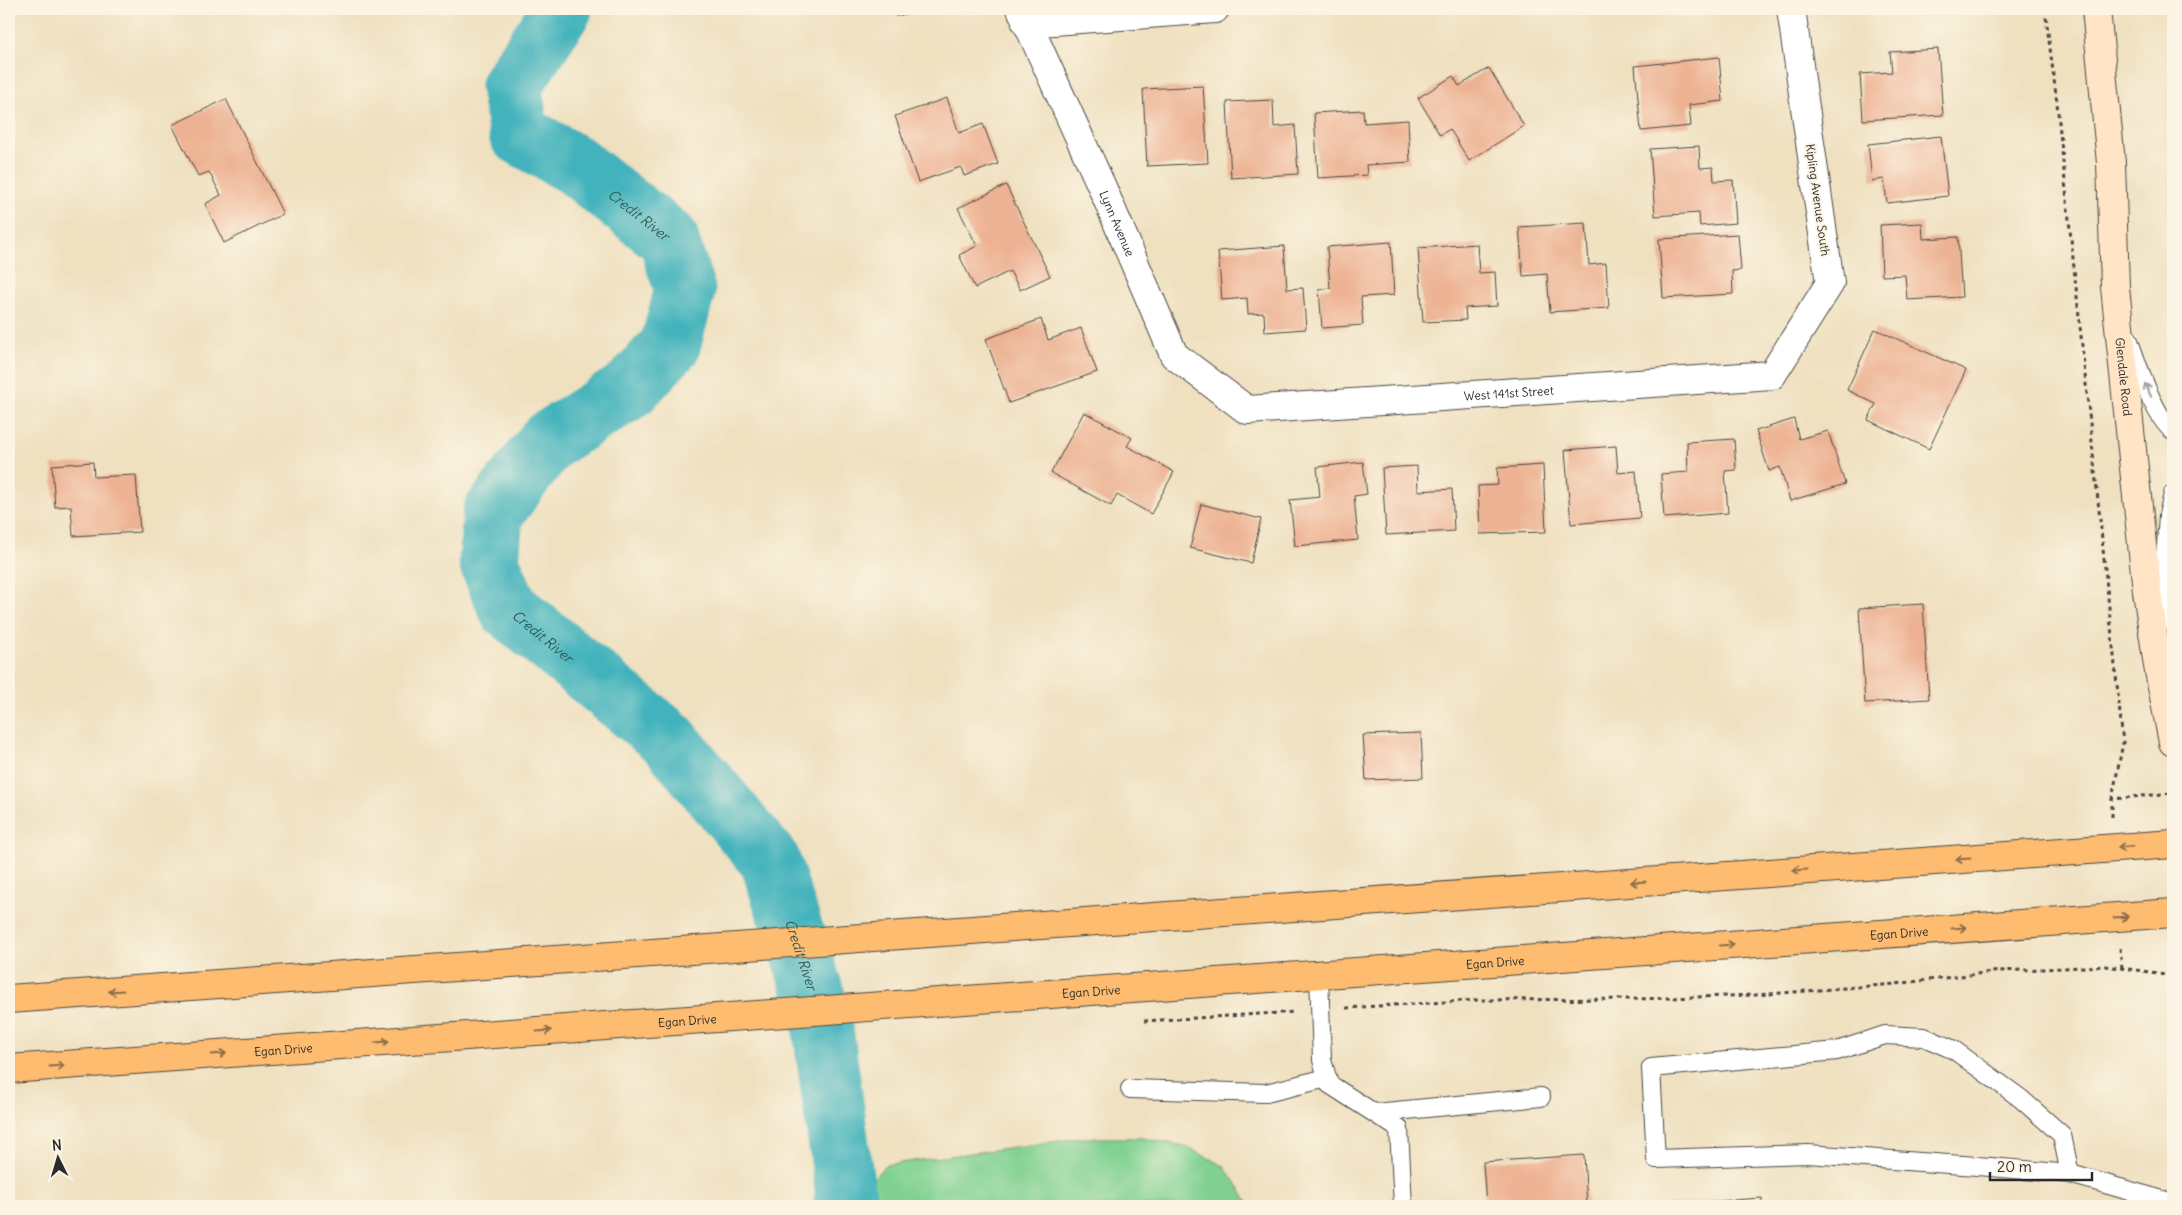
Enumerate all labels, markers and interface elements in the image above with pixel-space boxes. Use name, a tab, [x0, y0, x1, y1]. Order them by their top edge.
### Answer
street label: Kipling Avenue South	[1803, 143, 1833, 257]
water label: Credit River	[604, 185, 675, 246]
street label: Lynn Avenue	[1097, 188, 1138, 258]
street label: Glendale Road	[2113, 337, 2136, 417]
street label: West 141st Street	[1463, 382, 1554, 403]
one-way arrow	[2143, 383, 2152, 398]
water label: Credit River	[508, 606, 578, 668]
one-way arrow	[2117, 843, 2133, 852]
one-way arrow	[1955, 854, 1971, 863]
one-way arrow	[1793, 866, 1809, 875]
one-way arrow	[1631, 877, 1647, 887]
one-way arrow	[2112, 912, 2129, 922]
water label: Credit River	[781, 917, 822, 995]
street label: Egan Drive	[1869, 923, 1929, 942]
one-way arrow	[1950, 924, 1966, 933]
one-way arrow	[1719, 941, 1735, 950]
street label: Egan Drive	[1465, 952, 1525, 971]
street label: Egan Drive	[1061, 981, 1121, 1001]
one-way arrow	[108, 986, 124, 995]
street label: Egan Drive	[657, 1011, 717, 1030]
one-way arrow	[535, 1026, 551, 1035]
one-way arrow	[373, 1038, 389, 1047]
street label: Egan Drive	[253, 1040, 313, 1059]
one-way arrow	[211, 1049, 227, 1059]
one-way arrow	[49, 1061, 65, 1070]
north arrow	[32, 1132, 82, 1182]
text: N	[51, 1136, 62, 1154]
scale bar	[1990, 1150, 2092, 1182]
text: 20 m	[1997, 1157, 2032, 1176]

